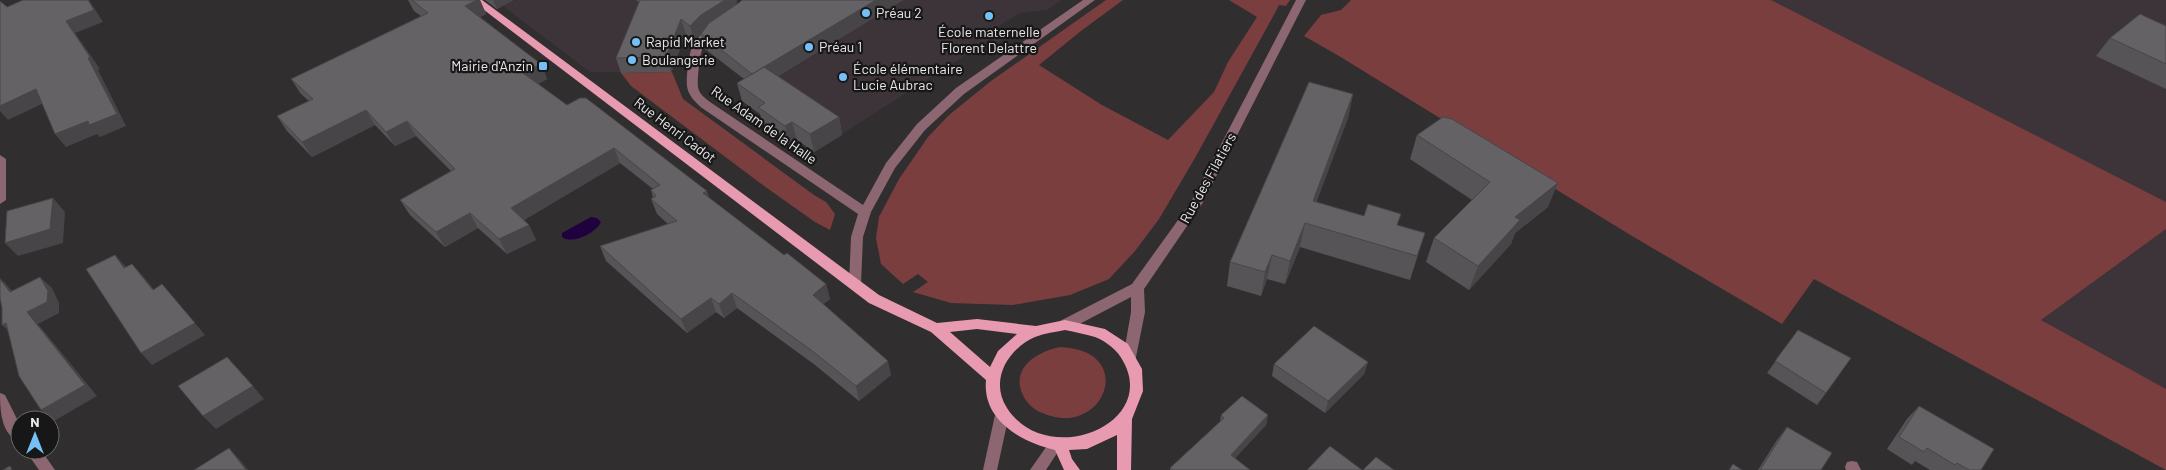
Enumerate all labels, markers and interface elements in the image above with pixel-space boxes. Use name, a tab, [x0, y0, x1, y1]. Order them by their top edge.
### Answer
place label: Préau 2	[876, 4, 922, 21]
marker: Préau 2	[860, 7, 872, 19]
marker: École maternelle Florent Delattre	[983, 10, 995, 22]
place label: École maternelle Florent Delattre	[938, 23, 1040, 56]
place label: Rapid Market	[646, 33, 725, 50]
marker: Rapid Market	[630, 36, 642, 48]
place label: Préau 1	[819, 38, 862, 55]
marker: Préau 1	[803, 41, 815, 53]
place label: Boulangerie	[642, 51, 715, 68]
marker: Boulangerie	[626, 54, 638, 66]
place label: Mairie d'Anzin	[451, 57, 533, 74]
marker: Mairie d'Anzin	[537, 60, 549, 72]
place label: École élémentaire Lucie Aubrac	[853, 60, 963, 93]
marker: École élémentaire Lucie Aubrac	[837, 71, 849, 83]
street label: Rue Adam de la Halle	[708, 82, 820, 167]
street label: Rue Henri Cadot	[631, 93, 719, 166]
street label: Rue des Filatiers	[1176, 129, 1240, 226]
north arrow	[10, 410, 60, 460]
text: N	[30, 413, 40, 430]

